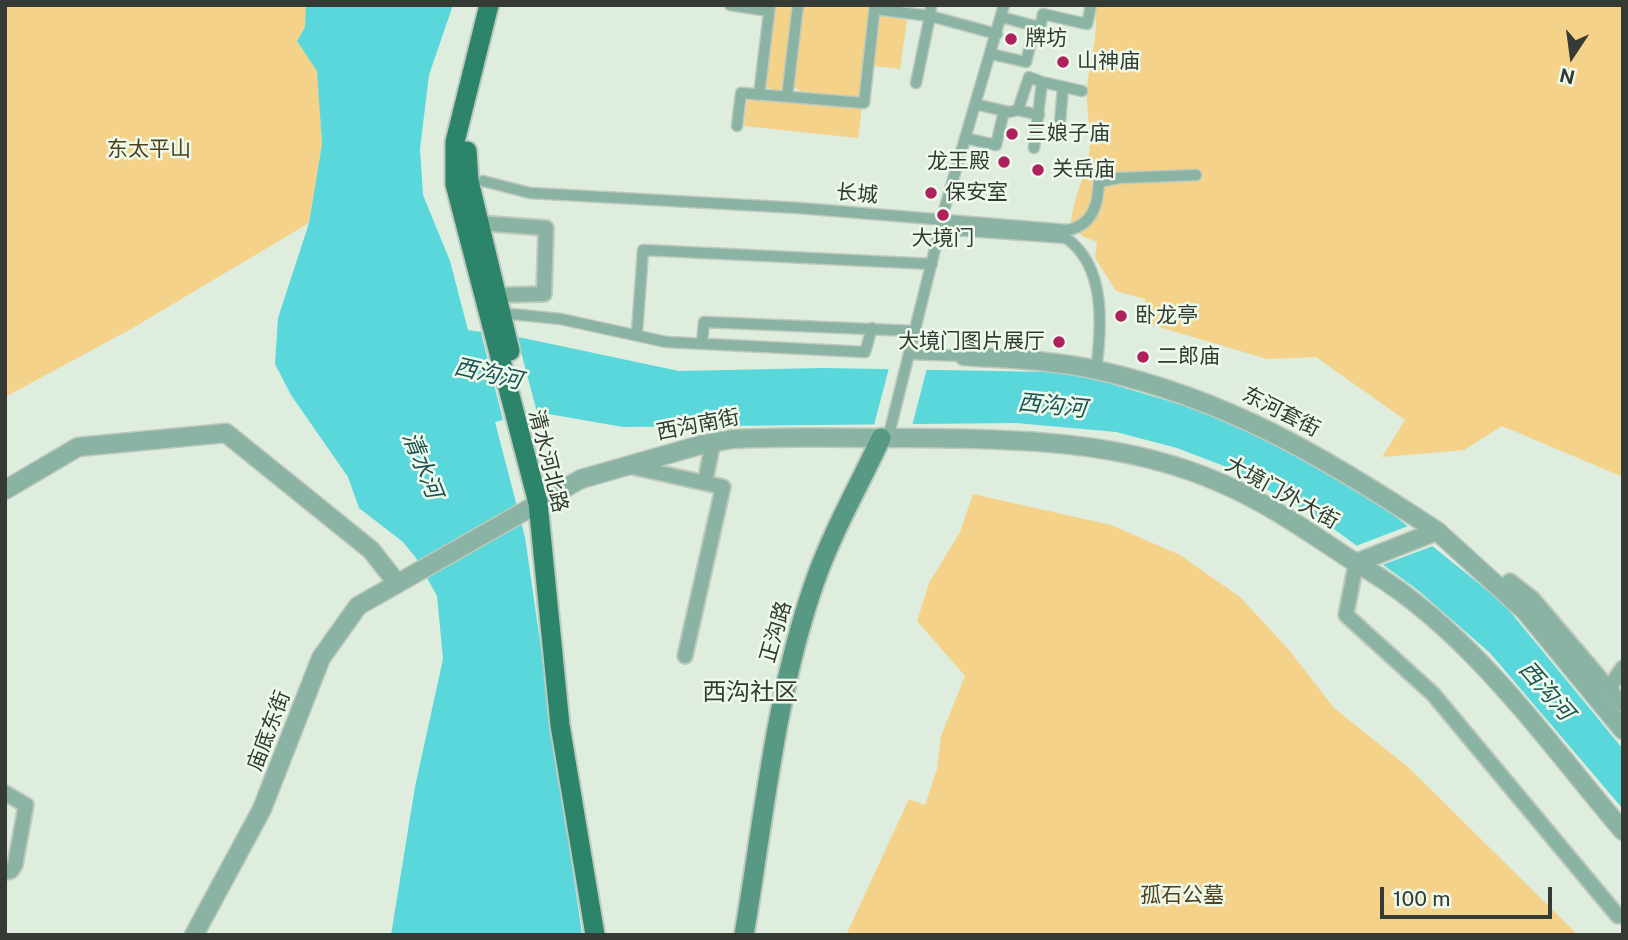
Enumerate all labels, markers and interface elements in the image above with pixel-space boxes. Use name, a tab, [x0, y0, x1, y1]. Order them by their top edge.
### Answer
north arrow	[1537, 21, 1607, 91]
place label: 牌坊	[1025, 26, 1067, 52]
marker: 牌坊	[1003, 31, 1019, 47]
place label: 山神庙	[1077, 49, 1140, 75]
marker: 山神庙	[1055, 54, 1071, 70]
text: N	[1558, 64, 1577, 89]
place label: 三娘子庙	[1026, 121, 1110, 147]
marker: 三娘子庙	[1004, 126, 1020, 142]
park label: 东太平山	[107, 137, 191, 163]
place label: 龙王殿	[927, 149, 990, 175]
marker: 龙王殿	[996, 154, 1012, 170]
place label: 关岳庙	[1052, 157, 1115, 183]
marker: 关岳庙	[1030, 162, 1046, 178]
street label: 长城	[835, 180, 879, 208]
place label: 保安室	[945, 180, 1008, 206]
marker: 保安室	[923, 185, 939, 201]
marker: 大境门	[935, 207, 951, 223]
place label: 大境门	[912, 226, 974, 252]
place label: 卧龙亭	[1135, 303, 1198, 329]
marker: 卧龙亭	[1113, 308, 1129, 324]
place label: 大境门图片展厅	[898, 329, 1045, 355]
marker: 大境门图片展厅	[1051, 334, 1067, 350]
place label: 二郎庙	[1157, 344, 1220, 370]
marker: 二郎庙	[1135, 349, 1151, 365]
water label: 西沟河	[451, 353, 525, 395]
street label: 东河套街	[1238, 382, 1324, 442]
water label: 西沟河	[1016, 389, 1088, 423]
street label: 西沟南街	[654, 405, 742, 445]
street label: 清水河北路	[523, 407, 573, 515]
water label: 清水河	[396, 428, 448, 502]
street label: 大境门外大街	[1221, 451, 1343, 535]
street label: 正沟路	[755, 598, 797, 666]
water label: 西沟河	[1513, 656, 1579, 726]
district label: 西沟社区	[702, 679, 798, 707]
street label: 庙底东街	[242, 687, 296, 775]
scale bar	[1383, 874, 1554, 918]
park label: 孤石公墓	[1140, 883, 1224, 909]
text: 100 m	[1393, 886, 1450, 911]

